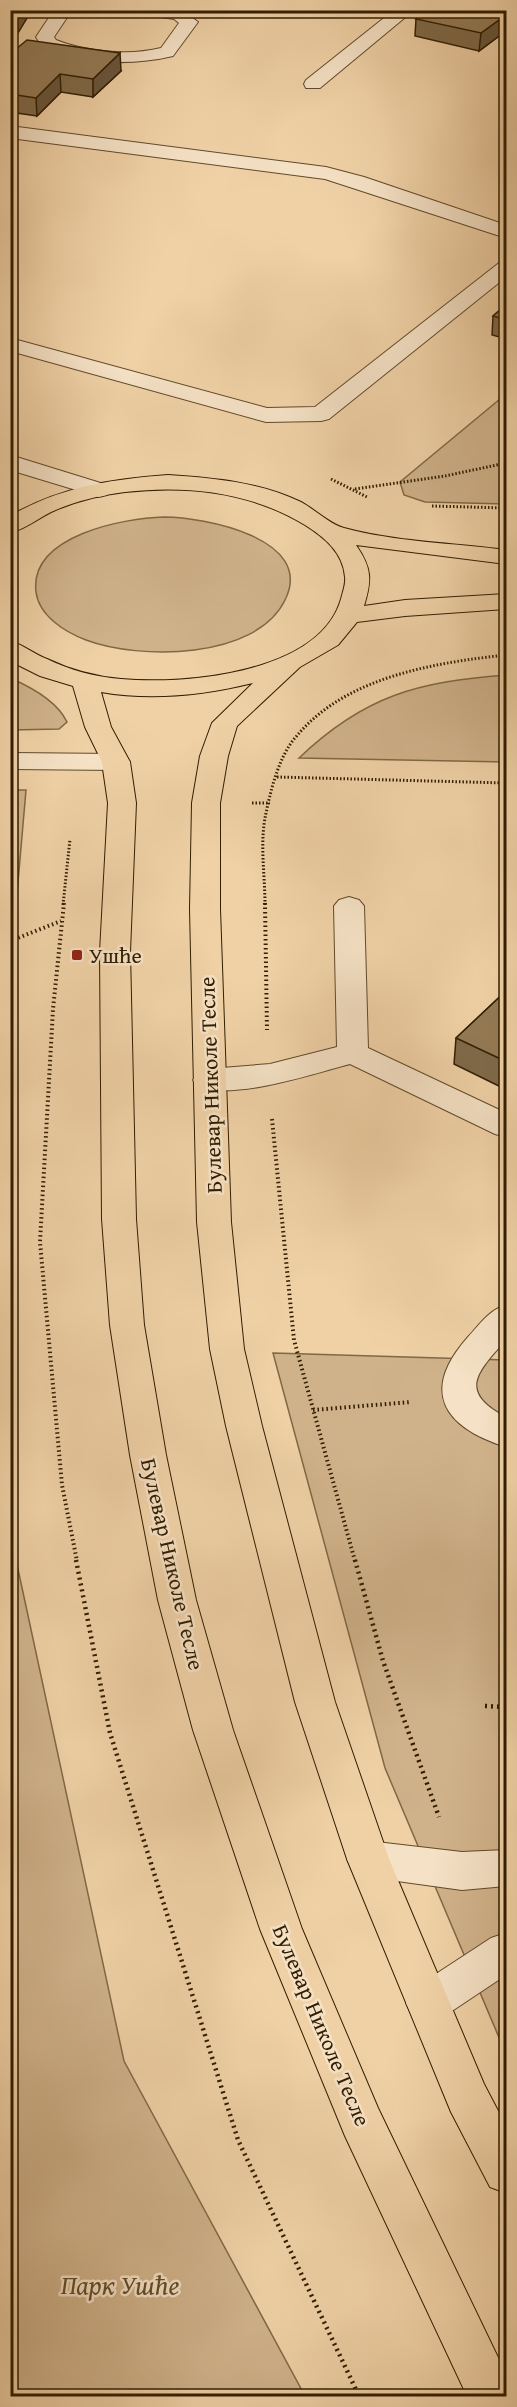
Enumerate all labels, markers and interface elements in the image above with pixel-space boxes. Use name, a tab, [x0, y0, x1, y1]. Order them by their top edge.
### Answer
place label: Ушће	[89, 939, 142, 971]
marker: Ушће	[70, 948, 84, 962]
street label: Булевар Николе Тесле	[190, 976, 230, 1194]
street label: Булевар Николе Тесле	[133, 1455, 213, 1673]
street label: Булевар Николе Тесле	[265, 1919, 379, 2131]
park label: Парк Ушће	[61, 2264, 179, 2304]

